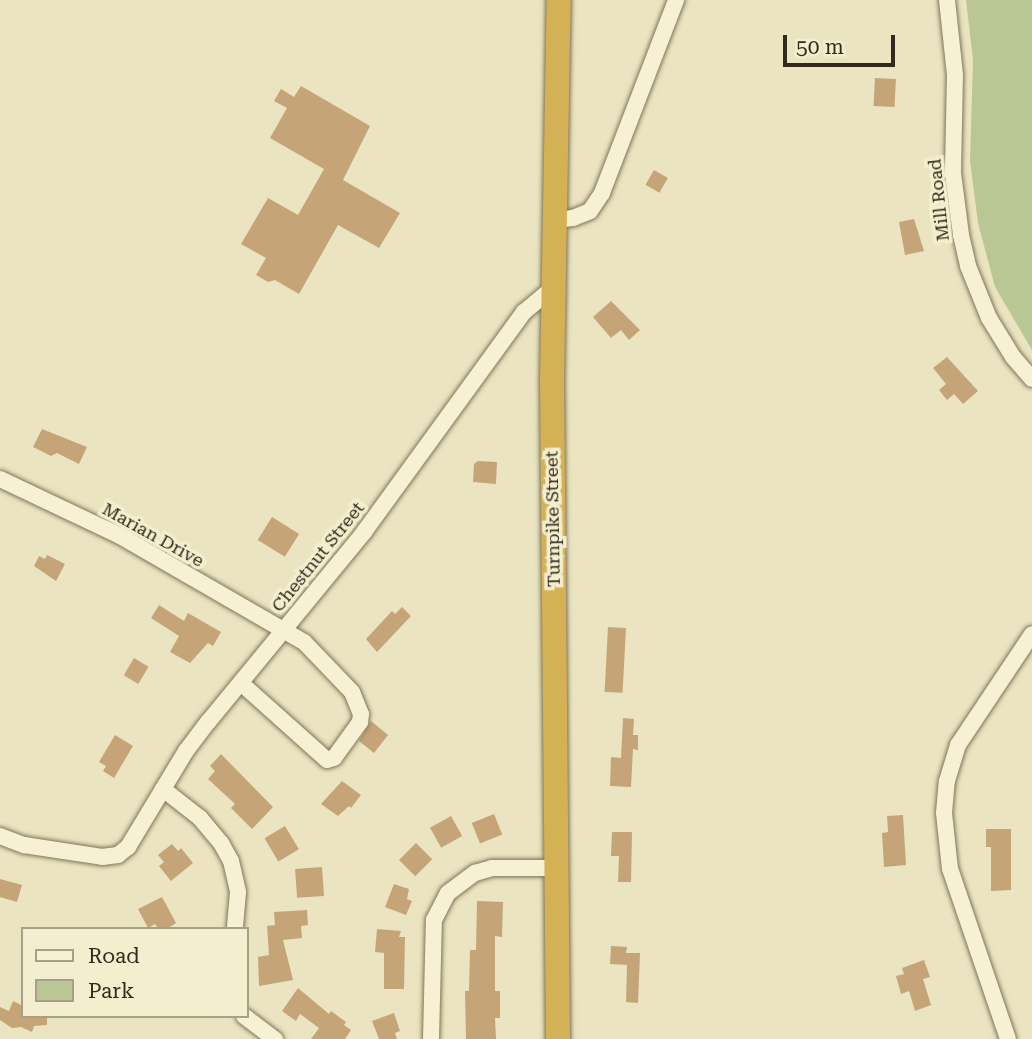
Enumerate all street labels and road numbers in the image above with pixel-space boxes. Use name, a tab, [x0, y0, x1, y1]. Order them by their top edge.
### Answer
street label: Mill Road	[924, 158, 954, 242]
street label: Turnpike Street	[541, 451, 565, 587]
street label: Marian Drive	[98, 498, 208, 572]
street label: Chestnut Street	[267, 498, 369, 616]

